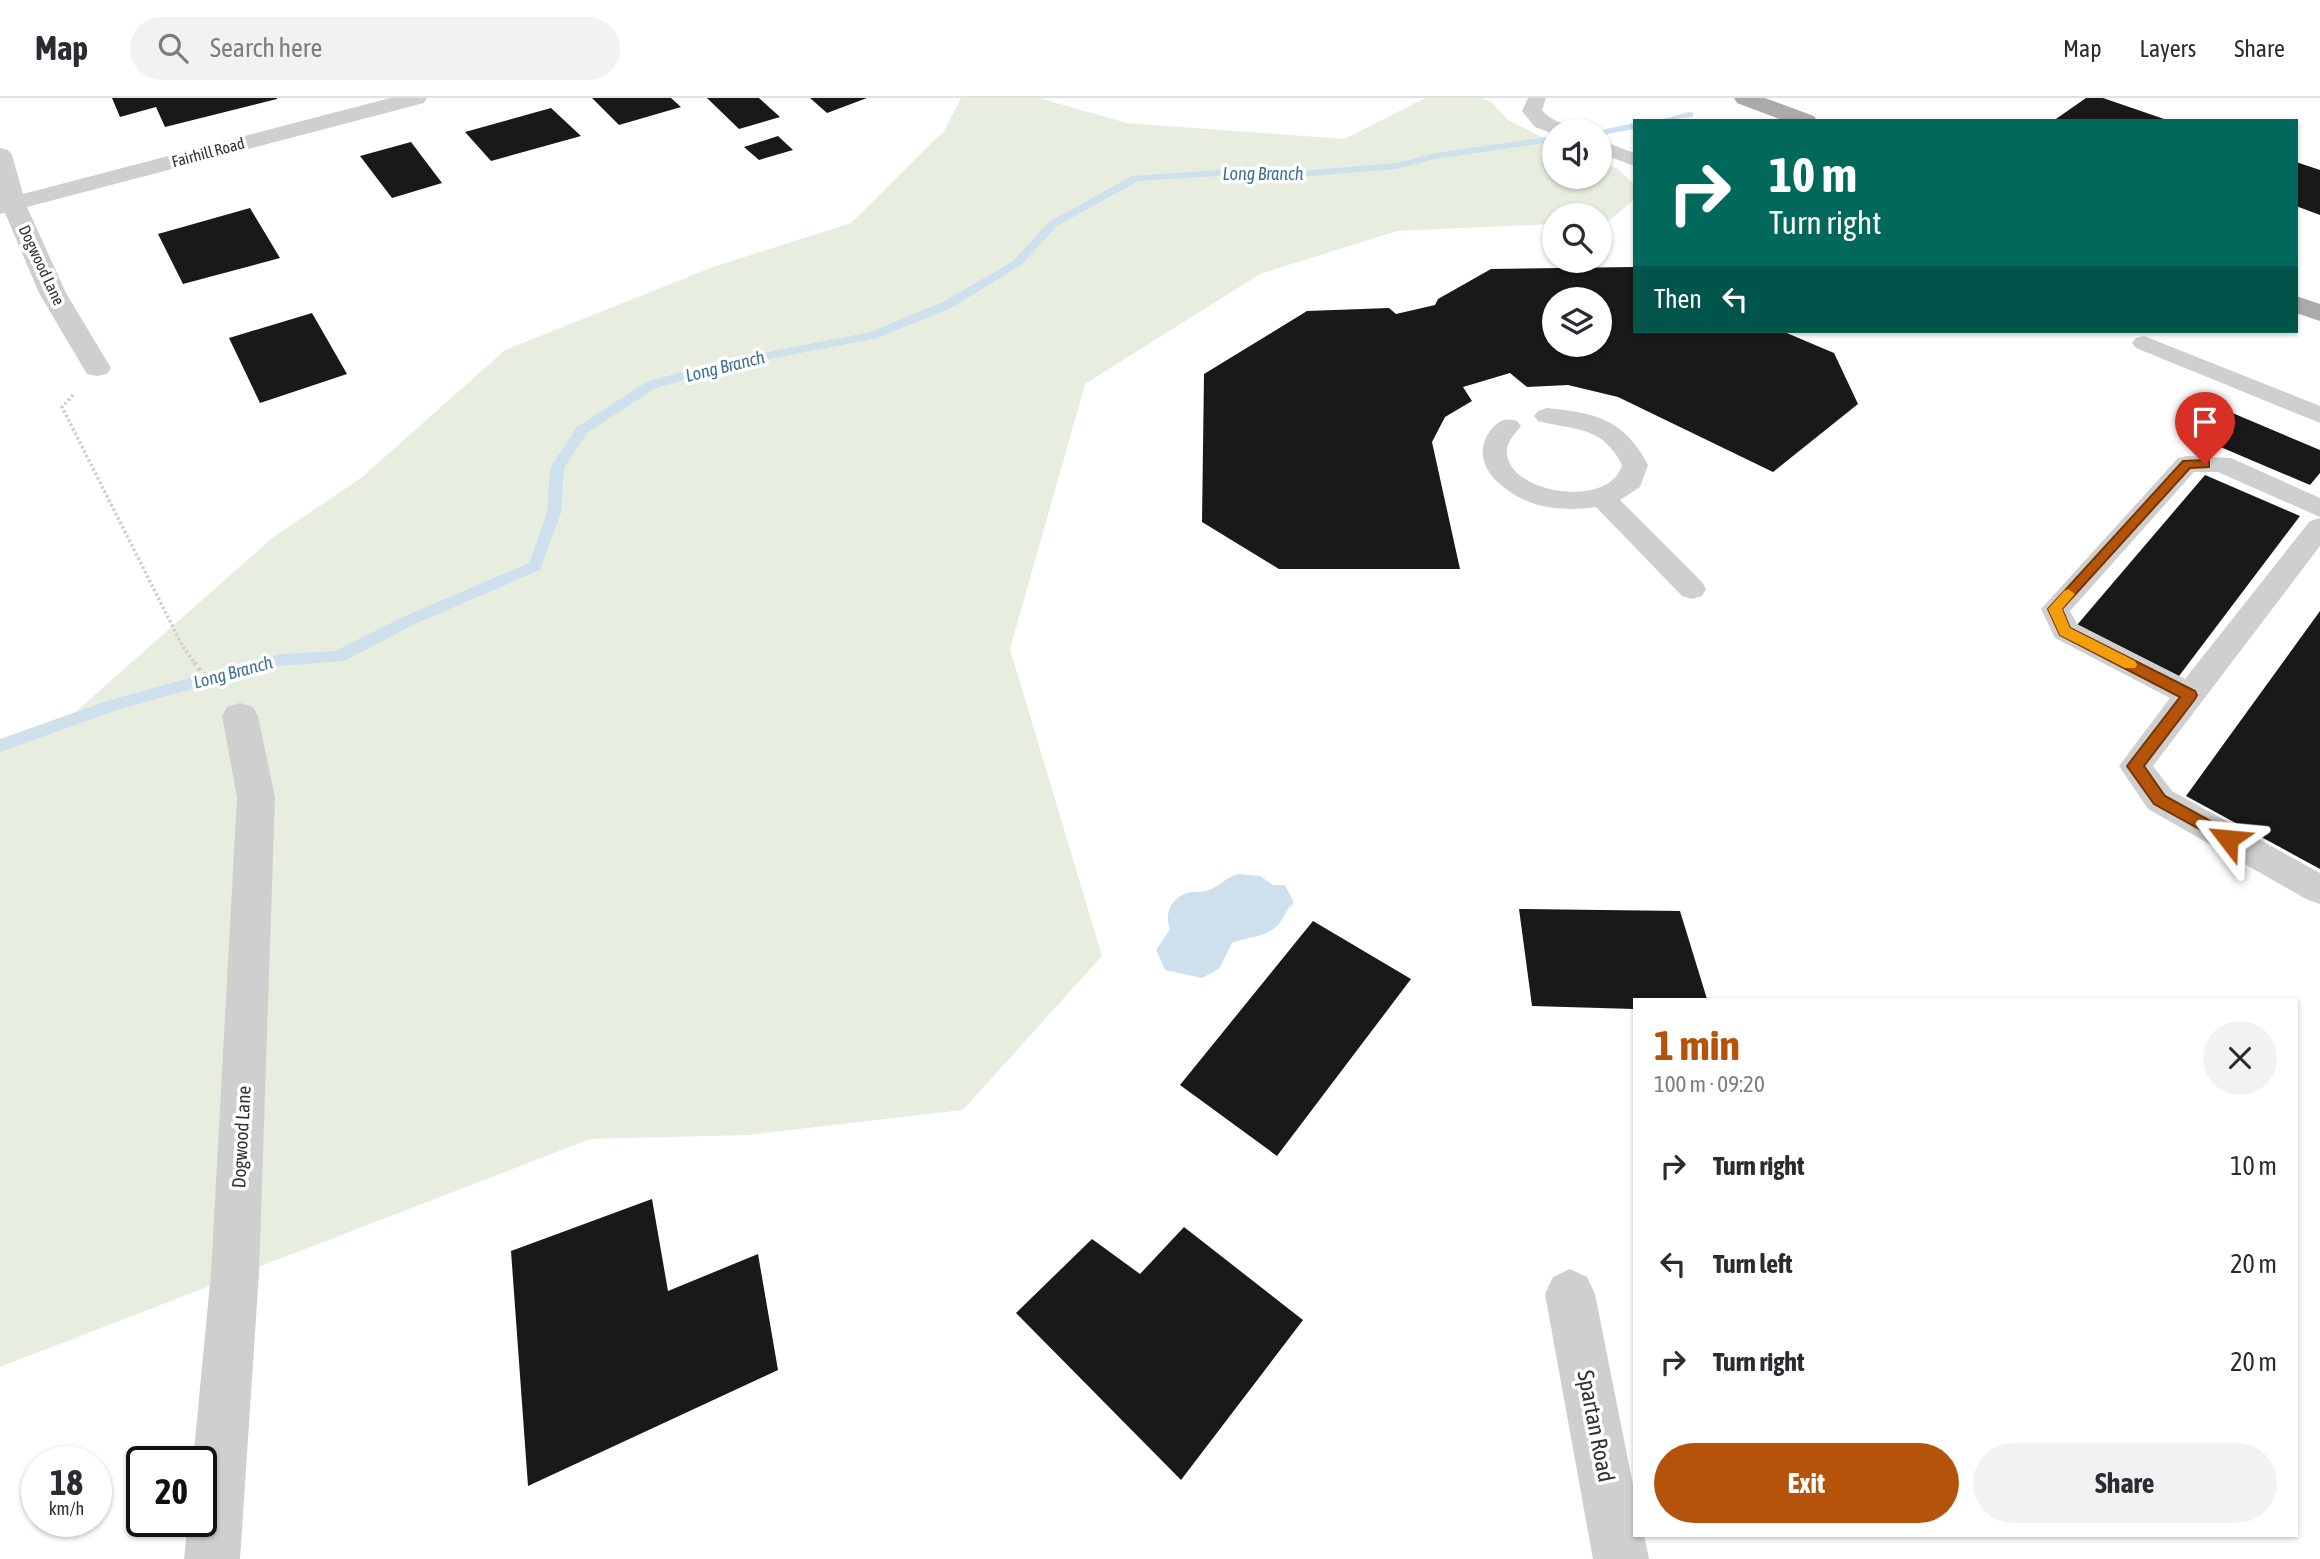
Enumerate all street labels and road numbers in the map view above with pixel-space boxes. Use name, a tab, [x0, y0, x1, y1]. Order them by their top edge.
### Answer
street label: Fairhill Road	[170, 134, 246, 170]
street label: Dogwood Lane	[15, 222, 68, 308]
street label: Dogwood Lane	[227, 1085, 255, 1189]
street label: Spartan Road	[1572, 1368, 1620, 1484]

